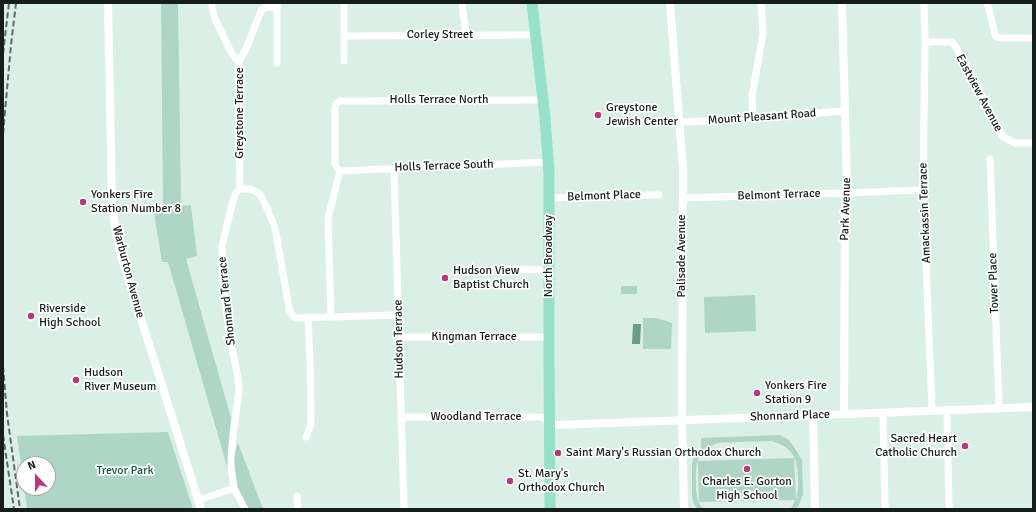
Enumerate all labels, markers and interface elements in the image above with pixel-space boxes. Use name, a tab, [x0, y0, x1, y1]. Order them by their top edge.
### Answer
street label: Corley Street	[407, 28, 473, 42]
street label: Eastview Avenue	[953, 52, 1005, 134]
street label: Greystone Terrace	[233, 67, 247, 159]
street label: Holls Terrace North	[390, 93, 488, 107]
place label: Greystone Jewish Center	[606, 101, 678, 129]
street label: Mount Pleasant Road	[707, 106, 817, 128]
marker: Greystone Jewish Center	[593, 110, 603, 120]
street label: Holls Terrace South	[394, 157, 494, 175]
street label: Amackassin Terrace	[916, 162, 934, 264]
street label: Park Avenue	[838, 177, 854, 241]
street label: Belmont Terrace	[737, 186, 821, 204]
place label: Yonkers Fire Station Number 8	[91, 188, 181, 216]
street label: Belmont Place	[567, 188, 641, 204]
marker: Yonkers Fire Station Number 8	[78, 197, 88, 207]
street label: Palisade Avenue	[675, 214, 689, 298]
street label: North Broadway	[542, 215, 556, 297]
street label: Warburton Avenue	[109, 224, 147, 320]
street label: Tower Place	[986, 252, 1002, 314]
street label: Shonnard Terrace	[215, 256, 239, 346]
place label: Hudson View Baptist Church	[453, 264, 529, 292]
marker: Hudson View Baptist Church	[440, 273, 450, 283]
street label: Hudson Terrace	[391, 299, 407, 379]
place label: Riverside High School	[39, 302, 101, 330]
marker: Riverside High School	[26, 311, 36, 321]
street label: Kingman Terrace	[431, 330, 517, 344]
place label: Hudson River Museum	[84, 366, 156, 394]
marker: Hudson River Museum	[71, 375, 81, 385]
place label: Yonkers Fire Station 9	[765, 379, 827, 407]
marker: Yonkers Fire Station 9	[752, 388, 762, 398]
street label: Shonnard Place	[750, 407, 830, 425]
street label: Woodland Terrace	[430, 410, 522, 424]
place label: Sacred Heart Catholic Church	[875, 432, 957, 460]
marker: Sacred Heart Catholic Church	[960, 441, 970, 451]
place label: Saint Mary's Russian Orthodox Church	[566, 446, 761, 460]
marker: Saint Mary's Russian Orthodox Church	[553, 448, 563, 458]
north arrow	[16, 456, 56, 496]
text: N	[26, 458, 38, 473]
park label: Trevor Park	[96, 464, 154, 478]
marker: Charles E. Gorton High School	[742, 464, 752, 474]
place label: St. Mary's Orthodox Church	[518, 467, 605, 495]
place label: Charles E. Gorton High School	[702, 475, 792, 503]
marker: St. Mary's Orthodox Church	[505, 476, 515, 486]

